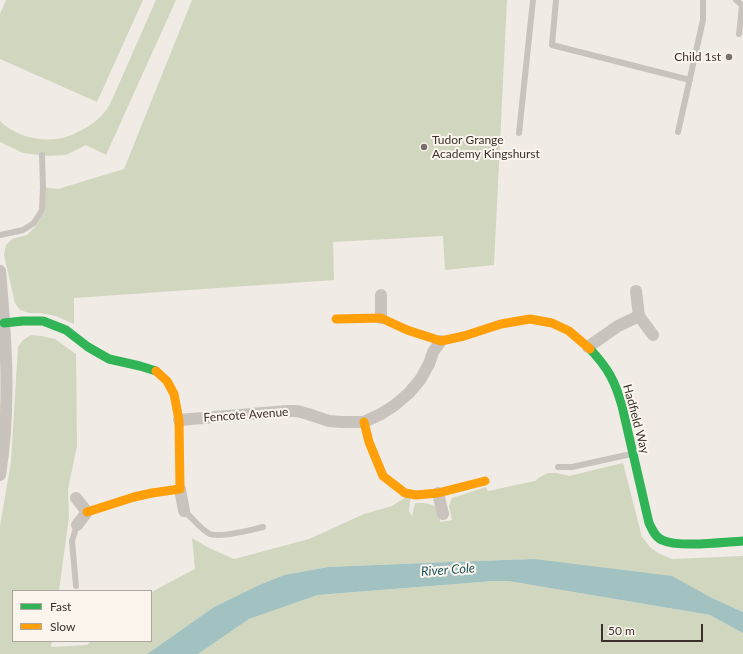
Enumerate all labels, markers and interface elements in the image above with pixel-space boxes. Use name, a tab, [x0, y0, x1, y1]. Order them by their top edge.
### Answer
place label: Child 1st	[674, 50, 721, 64]
marker: Child 1st	[724, 52, 734, 62]
place label: Tudor Grange Academy Kingshurst	[432, 133, 540, 161]
marker: Tudor Grange Academy Kingshurst	[419, 142, 429, 152]
street label: Hadfield Way	[620, 383, 652, 455]
street label: Fencote Avenue	[203, 405, 289, 425]
water label: River Cole	[420, 560, 476, 580]
legend	[12, 590, 152, 642]
text: Fast	[50, 599, 71, 614]
scale bar	[603, 616, 705, 642]
text: Slow	[50, 619, 75, 634]
text: 50 m	[608, 623, 635, 638]

